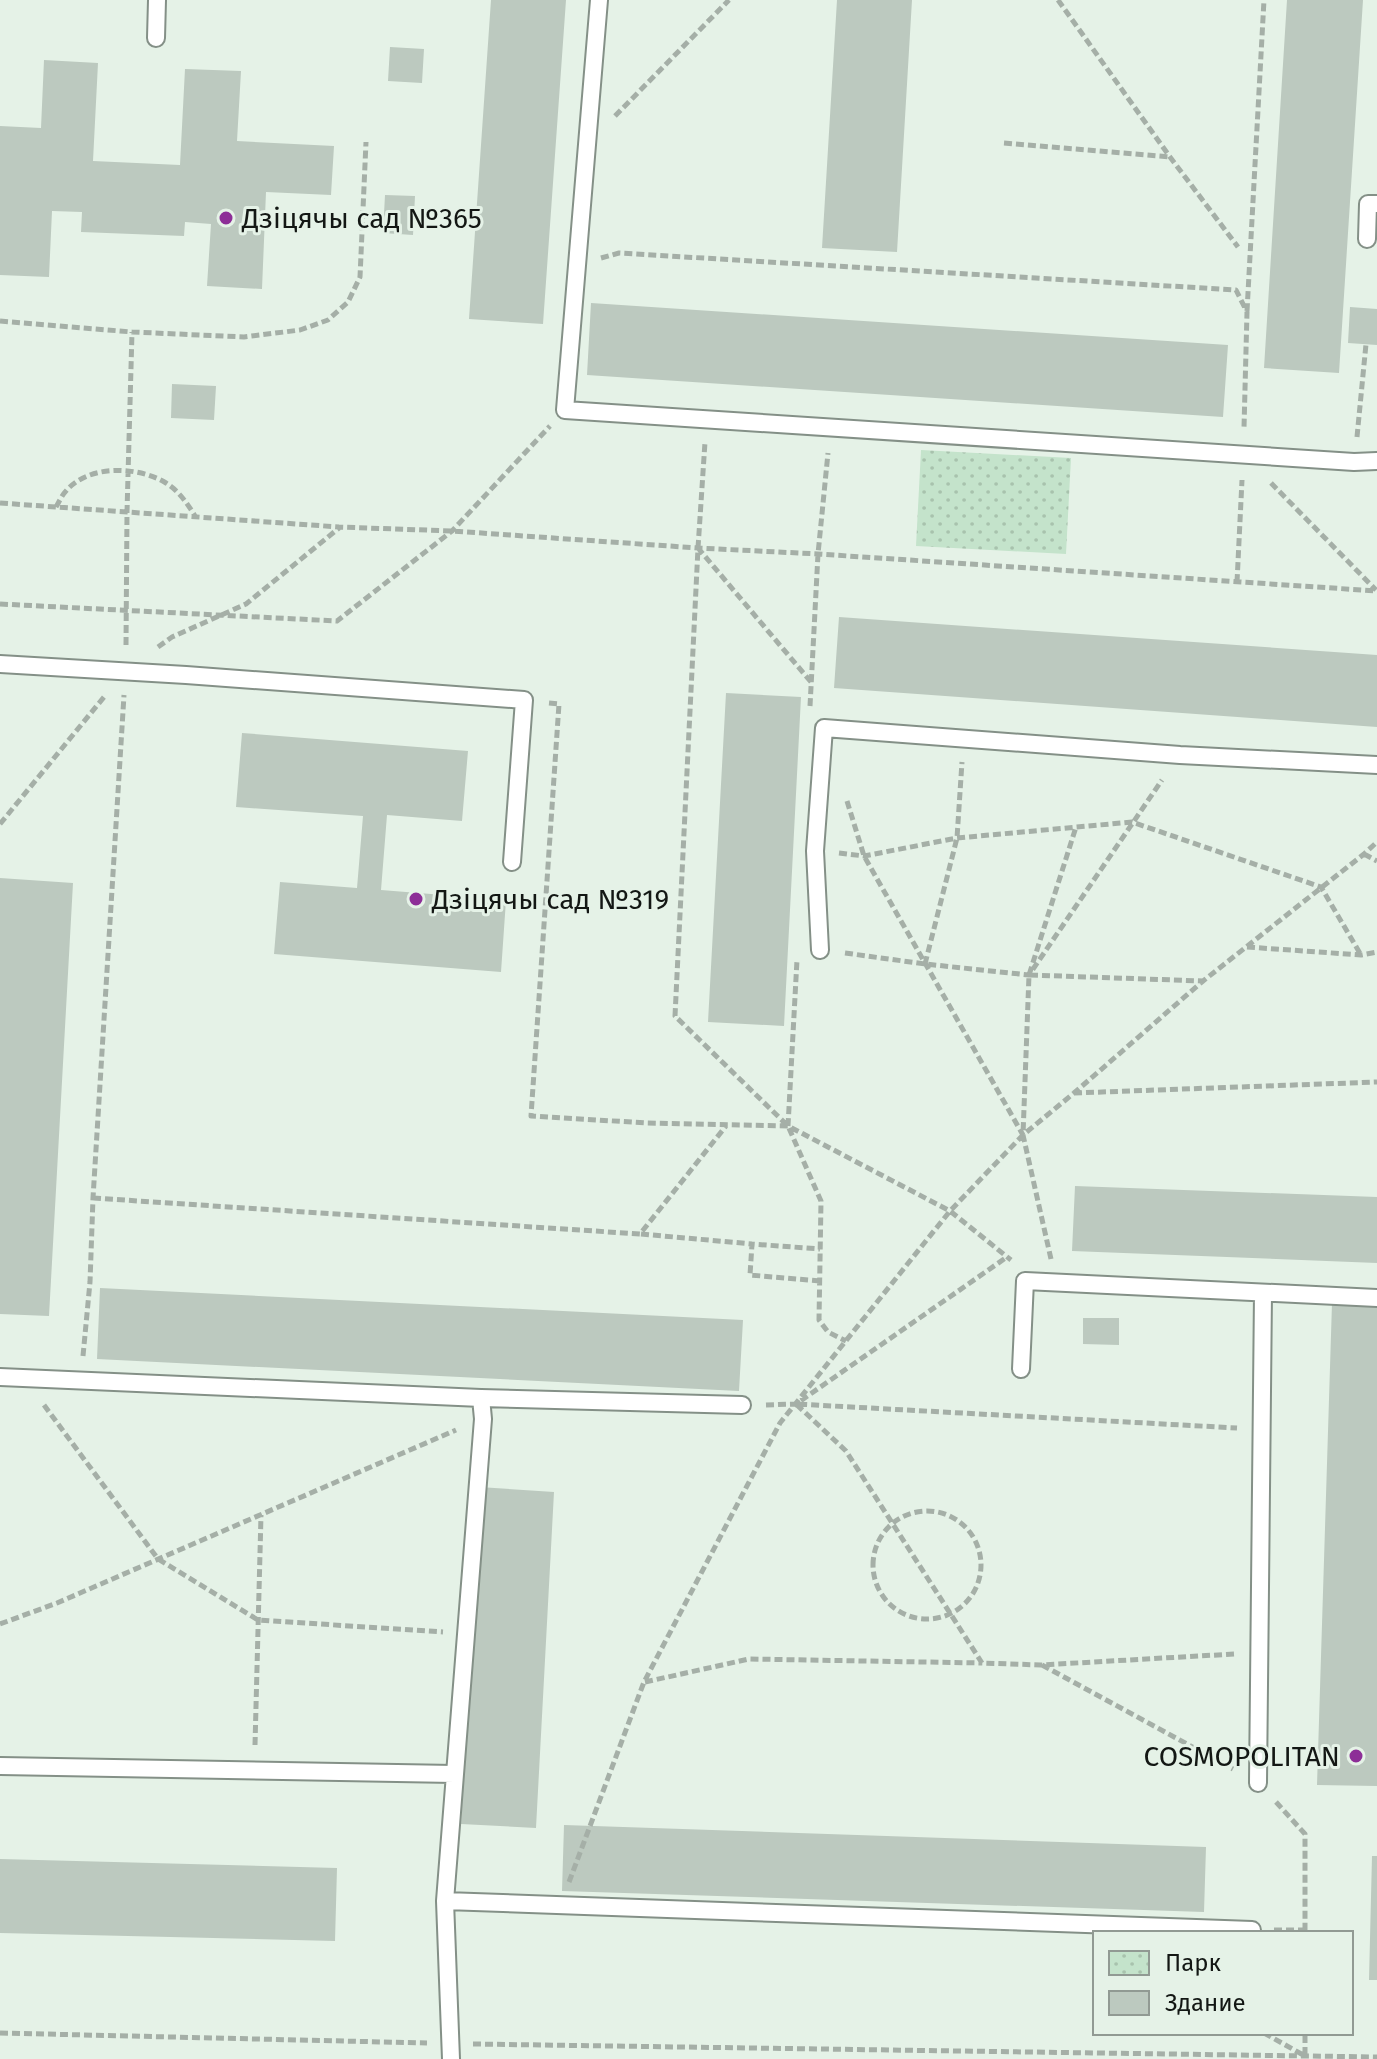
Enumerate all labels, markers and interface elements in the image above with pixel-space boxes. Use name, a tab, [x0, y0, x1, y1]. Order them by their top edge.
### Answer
place label: Дзіцячы сад №365	[241, 202, 482, 235]
marker: Дзіцячы сад №365	[217, 209, 235, 227]
place label: Дзіцячы сад №319	[431, 883, 669, 916]
marker: Дзіцячы сад №319	[407, 890, 425, 908]
place label: COSMOPOLITAN	[1144, 1740, 1340, 1773]
marker: COSMOPOLITAN	[1347, 1747, 1365, 1765]
legend	[1093, 1931, 1353, 2035]
text: Парк	[1165, 1949, 1222, 1977]
text: Здание	[1165, 1989, 1246, 2017]

